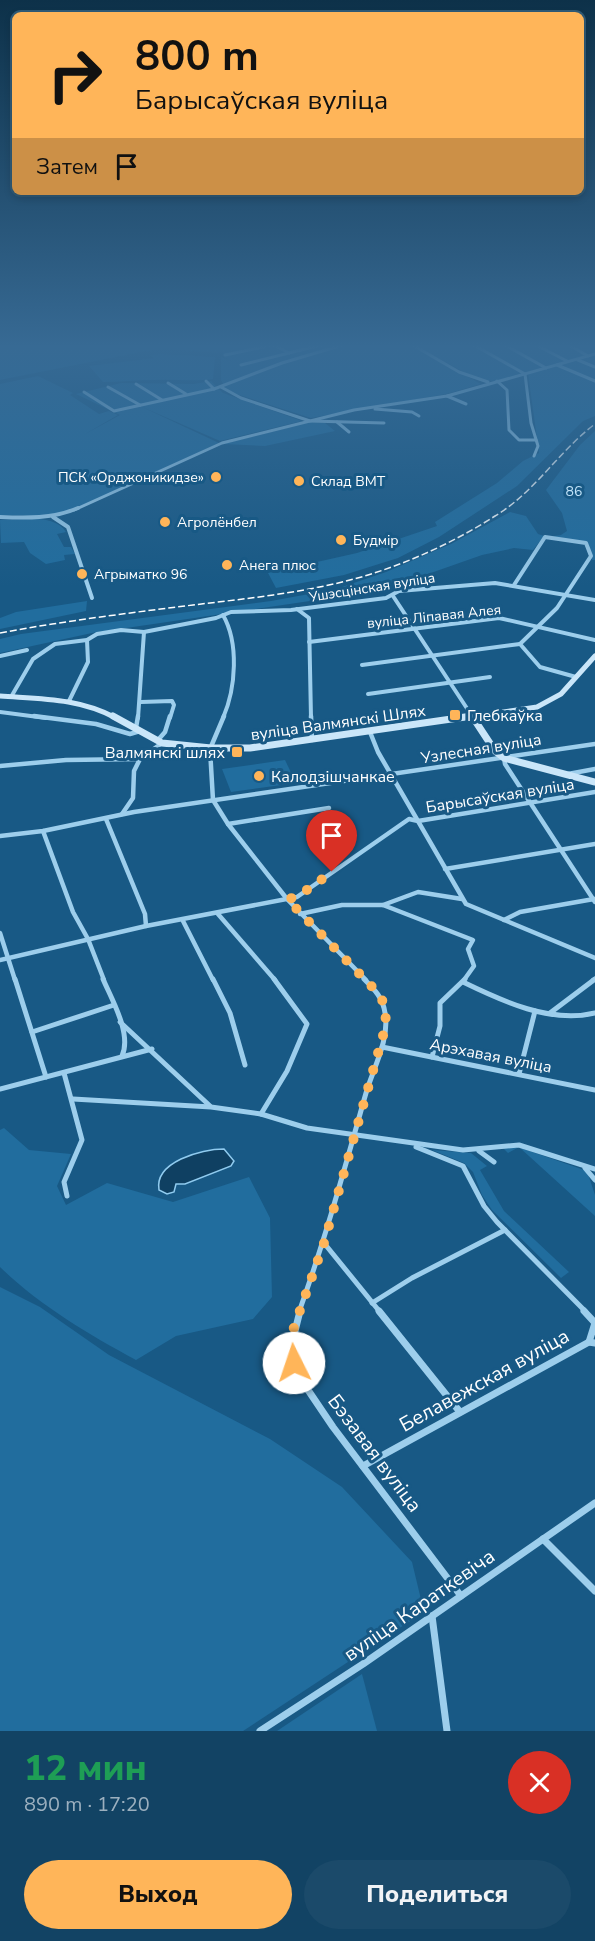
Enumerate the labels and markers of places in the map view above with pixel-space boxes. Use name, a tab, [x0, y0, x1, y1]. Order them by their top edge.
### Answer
place label: ПСК «Орджоникидзе»	[58, 468, 204, 487]
marker: ПСК «Орджоникидзе»	[209, 470, 223, 484]
place label: Склад BMT	[311, 472, 386, 491]
marker: Склад BMT	[292, 474, 306, 488]
place label: Агролёнбел	[177, 513, 257, 532]
marker: Агролёнбел	[158, 515, 172, 529]
place label: Будмір	[353, 531, 399, 550]
marker: Будмір	[334, 533, 348, 547]
place label: Анега плюс	[239, 556, 316, 575]
marker: Анега плюс	[220, 558, 234, 572]
place label: Агрыматко 96	[94, 565, 188, 584]
marker: Агрыматко 96	[75, 567, 89, 581]
place label: Глебкаўка	[467, 705, 543, 727]
marker: Глебкаўка	[448, 708, 462, 722]
place label: Валмянскі шлях	[105, 742, 225, 764]
marker: Валмянскі шлях	[230, 745, 244, 759]
place label: Калодзішчанкае	[271, 766, 395, 788]
marker: Калодзішчанкае	[252, 769, 266, 783]
pin	[306, 810, 357, 872]

